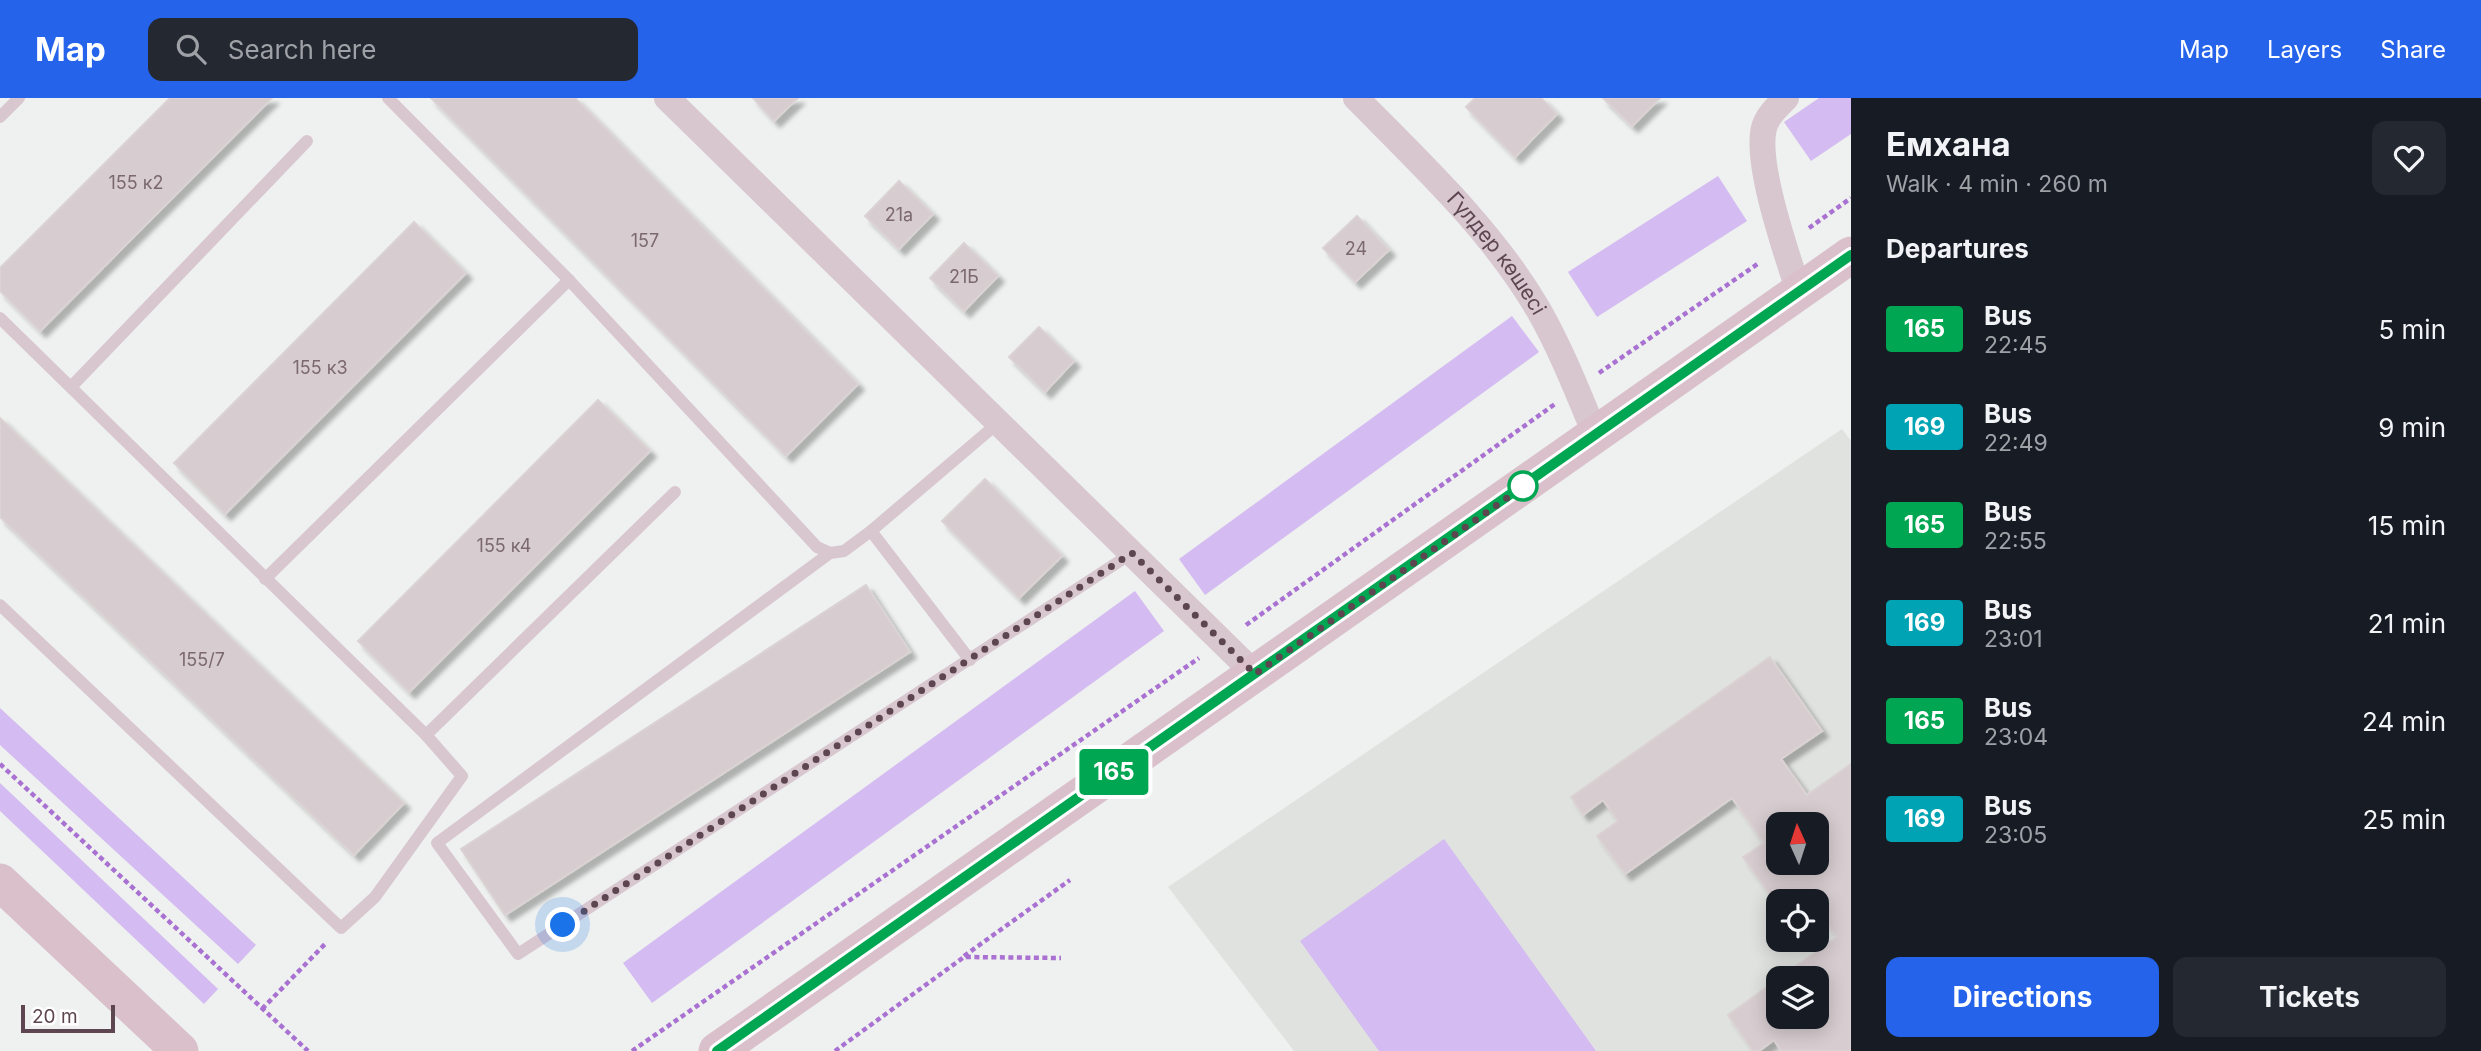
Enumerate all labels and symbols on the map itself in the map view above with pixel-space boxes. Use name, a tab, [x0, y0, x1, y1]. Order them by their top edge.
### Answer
house number: 155 к2	[108, 172, 164, 193]
street label: Гүлдер көшесі	[1442, 186, 1552, 319]
house number: 21а	[885, 204, 913, 225]
house number: 157	[631, 230, 659, 251]
house number: 24	[1345, 238, 1367, 259]
house number: 21Б	[949, 266, 979, 287]
house number: 155 к3	[292, 357, 348, 378]
unlabelled marker	[1508, 471, 1538, 501]
house number: 155 к4	[477, 535, 531, 556]
house number: 155/7	[179, 649, 225, 670]
line badge: 165	[1074, 749, 1154, 795]
north arrow	[1766, 812, 1829, 875]
your location	[545, 907, 580, 942]
scale bar	[21, 1002, 116, 1034]

